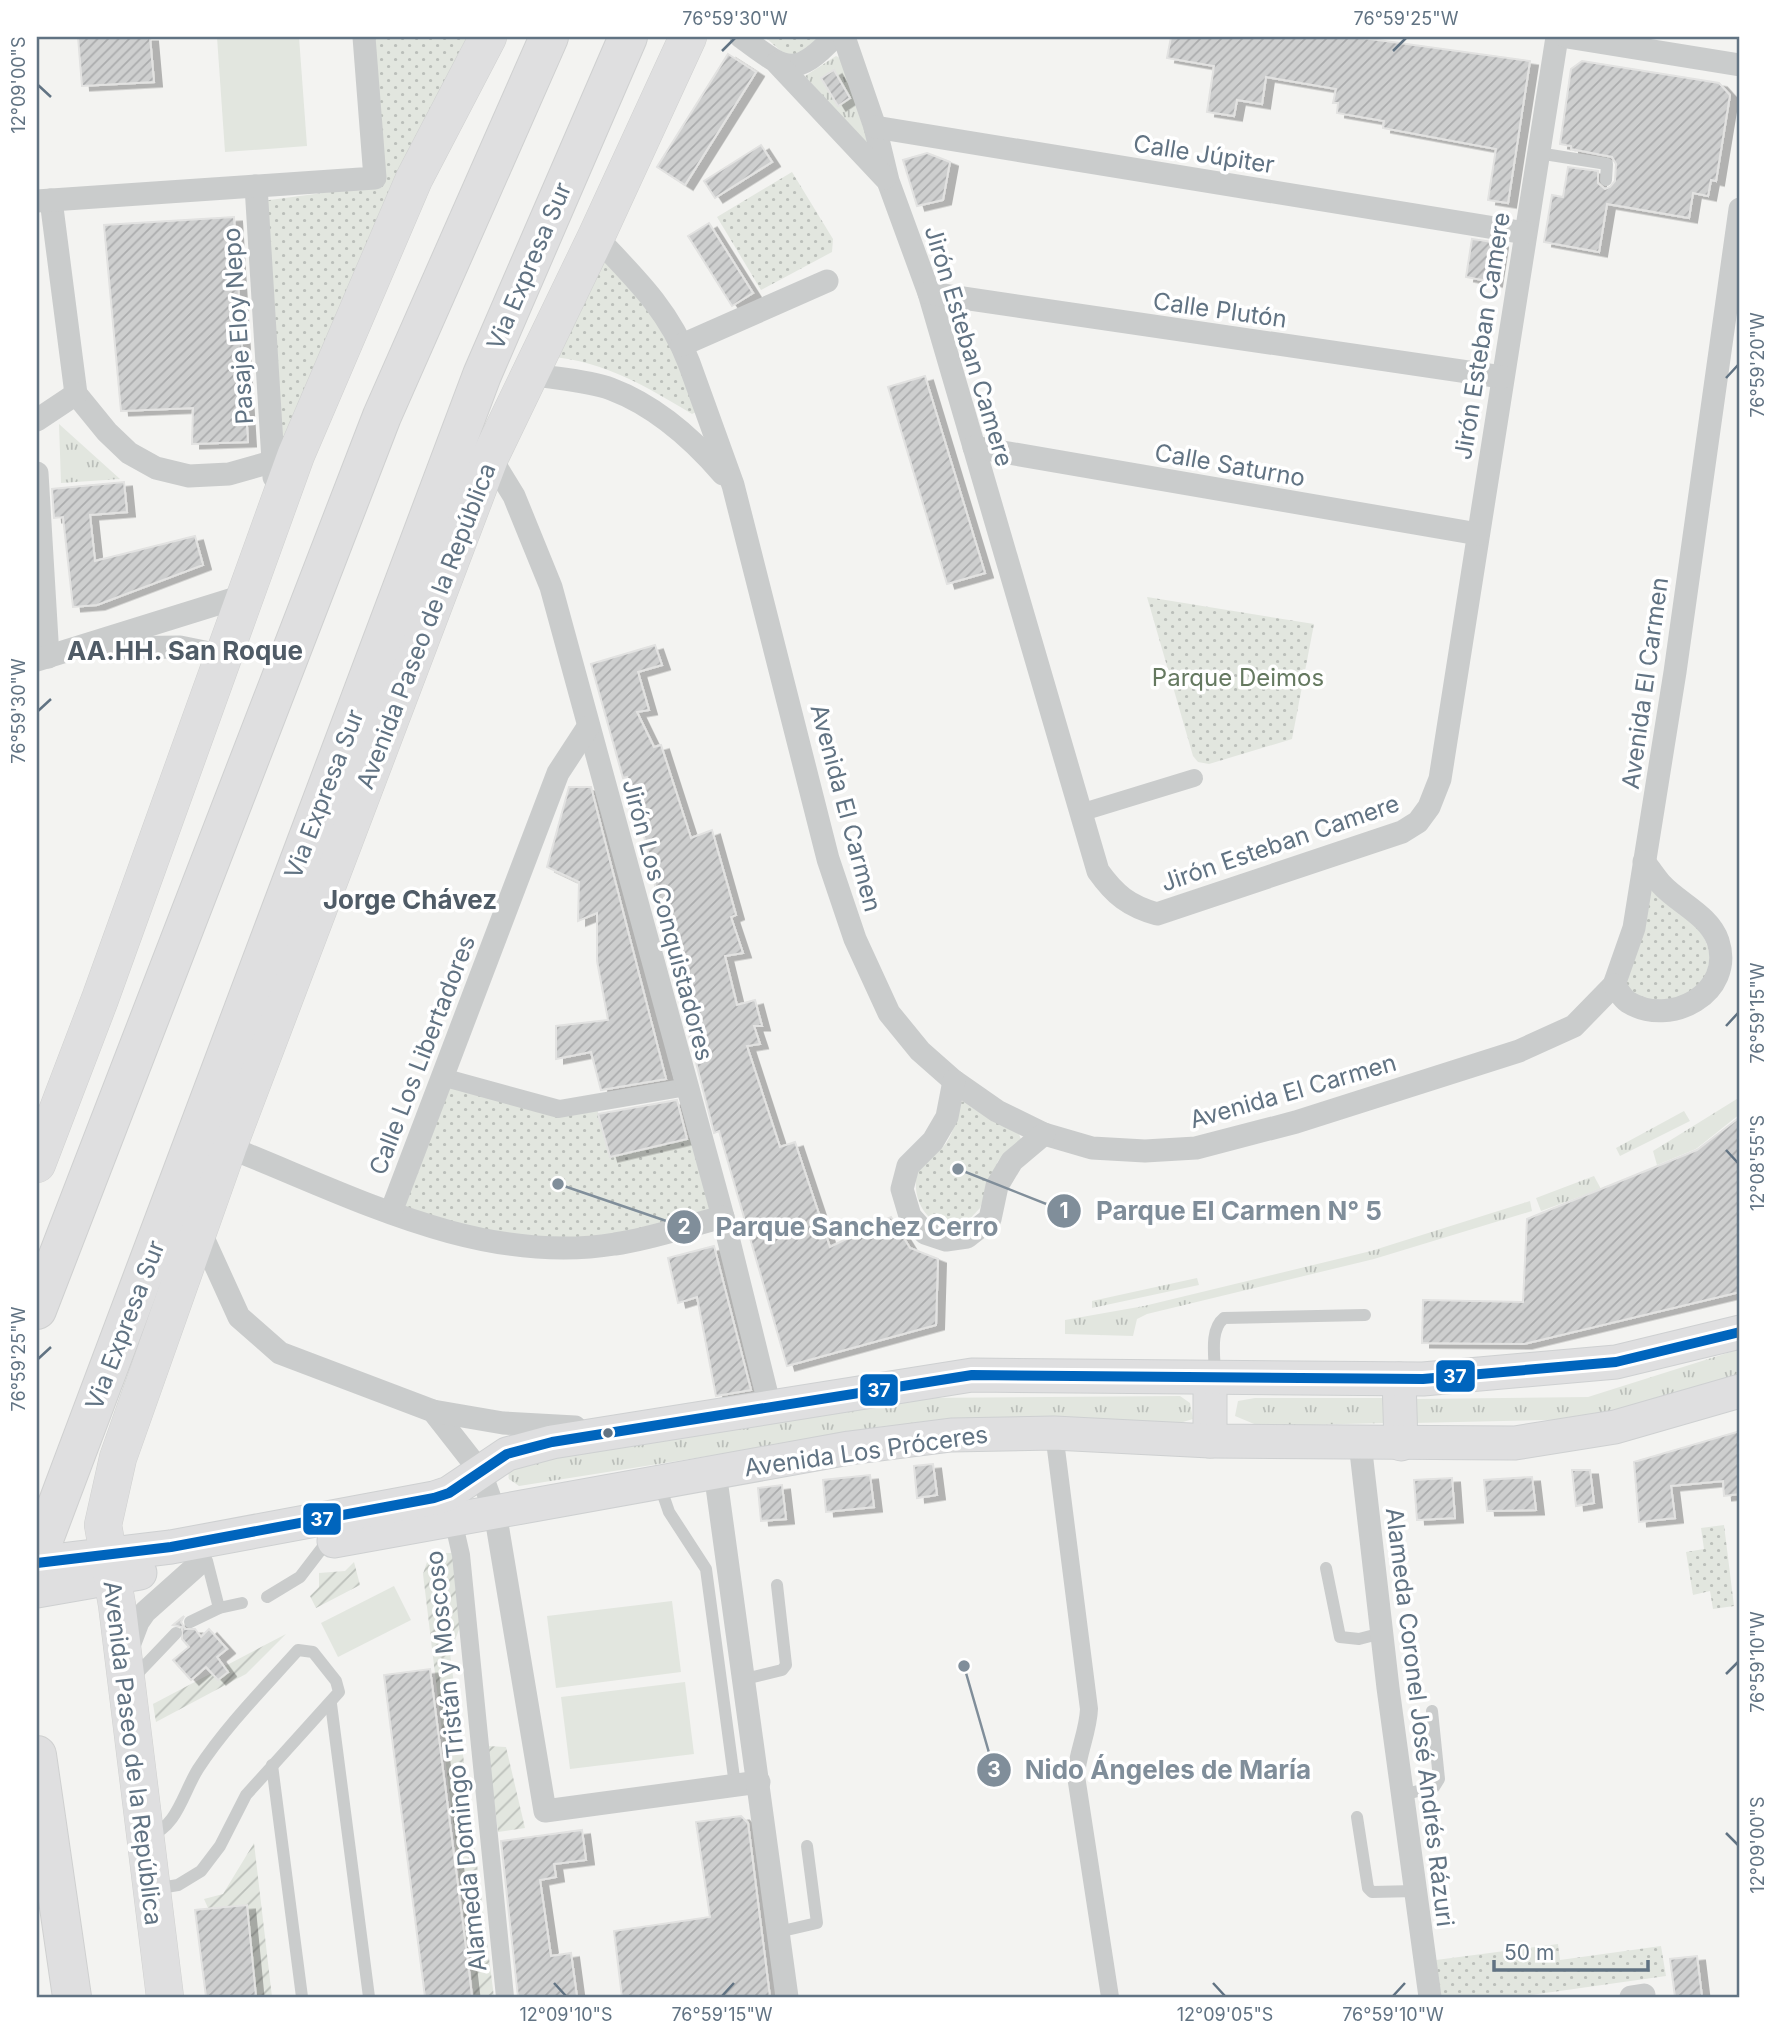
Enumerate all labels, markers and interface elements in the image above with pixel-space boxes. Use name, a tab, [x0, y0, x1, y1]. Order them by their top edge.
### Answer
text: 76°59'30"W	[682, 8, 788, 29]
text: 76°59'25"W	[1354, 8, 1459, 29]
text: 12°09'00"S	[8, 36, 29, 134]
street label: Calle Júpiter	[1131, 129, 1277, 179]
street label: Via Expresa Sur	[481, 178, 577, 354]
street label: Jirón Esteban Camere	[1448, 210, 1516, 462]
street label: Jirón Esteban Camere	[919, 222, 1019, 470]
street label: Pasaje Eloy Nepo	[217, 227, 259, 425]
street label: Calle Plutón	[1151, 286, 1289, 334]
text: 76°59'20"W	[1747, 312, 1768, 418]
street label: Calle Saturno	[1152, 437, 1308, 493]
street label: Avenida Paseo de la República	[350, 459, 502, 793]
street label: Avenida El Carmen	[1616, 575, 1674, 791]
district label: AA.HH. San Roque	[67, 635, 303, 666]
text: 76°59'30"W	[8, 658, 29, 764]
park label: Parque Deimos	[1152, 663, 1324, 692]
street label: Avenida El Carmen	[804, 701, 888, 915]
street label: Via Expresa Sur	[278, 705, 370, 883]
street label: Jirón Los Conquistadores	[616, 776, 720, 1064]
street label: Jirón Esteban Camere	[1157, 789, 1403, 897]
district label: Jorge Chávez	[323, 884, 497, 915]
street label: Calle Los Libertadores	[363, 931, 481, 1179]
text: 76°59'15"W	[1747, 962, 1768, 1064]
street label: Avenida El Carmen	[1186, 1048, 1400, 1134]
text: 12°08'55"S	[1747, 1115, 1768, 1211]
callout: Parque El Carmen N° 5	[1047, 1187, 1396, 1234]
text: Parque El Carmen N° 5	[1096, 1195, 1382, 1226]
text: 1	[1059, 1198, 1069, 1223]
callout: Parque Sanchez Cerro	[667, 1203, 1013, 1250]
text: Parque Sanchez Cerro	[716, 1211, 999, 1242]
text: 2	[677, 1214, 691, 1239]
street label: Via Expresa Sur	[79, 1236, 171, 1414]
text: 76°59'25"W	[8, 1306, 29, 1411]
line badge: 37	[1435, 1359, 1476, 1393]
text: 37	[1443, 1365, 1467, 1388]
line badge: 37	[859, 1373, 899, 1407]
text: 37	[867, 1379, 891, 1402]
street label: Avenida Los Próceres	[742, 1420, 990, 1482]
unlabelled marker	[601, 1426, 615, 1440]
line badge: 37	[302, 1502, 342, 1536]
street label: Alameda Coronel José Andrés Rázuri	[1380, 1506, 1460, 1928]
text: 37	[310, 1508, 334, 1531]
street label: Alameda Domingo Tristán y Moscoso	[419, 1549, 493, 1973]
street label: Avenida Paseo de la República	[97, 1579, 169, 1927]
text: 76°59'10"W	[1747, 1611, 1768, 1713]
callout: Nido Ángeles de María	[976, 1746, 1325, 1793]
text: Nido Ángeles de María	[1025, 1754, 1311, 1785]
text: 3	[987, 1757, 1001, 1782]
text: 12°09'00"S	[1747, 1796, 1768, 1894]
scale bar	[1494, 1929, 1648, 1973]
text: 50 m	[1504, 1940, 1554, 1965]
text: 12°09'10"S	[519, 2004, 613, 2025]
text: 76°59'15"W	[671, 2004, 773, 2025]
text: 12°09'05"S	[1177, 2004, 1273, 2025]
text: 76°59'10"W	[1342, 2004, 1444, 2025]

